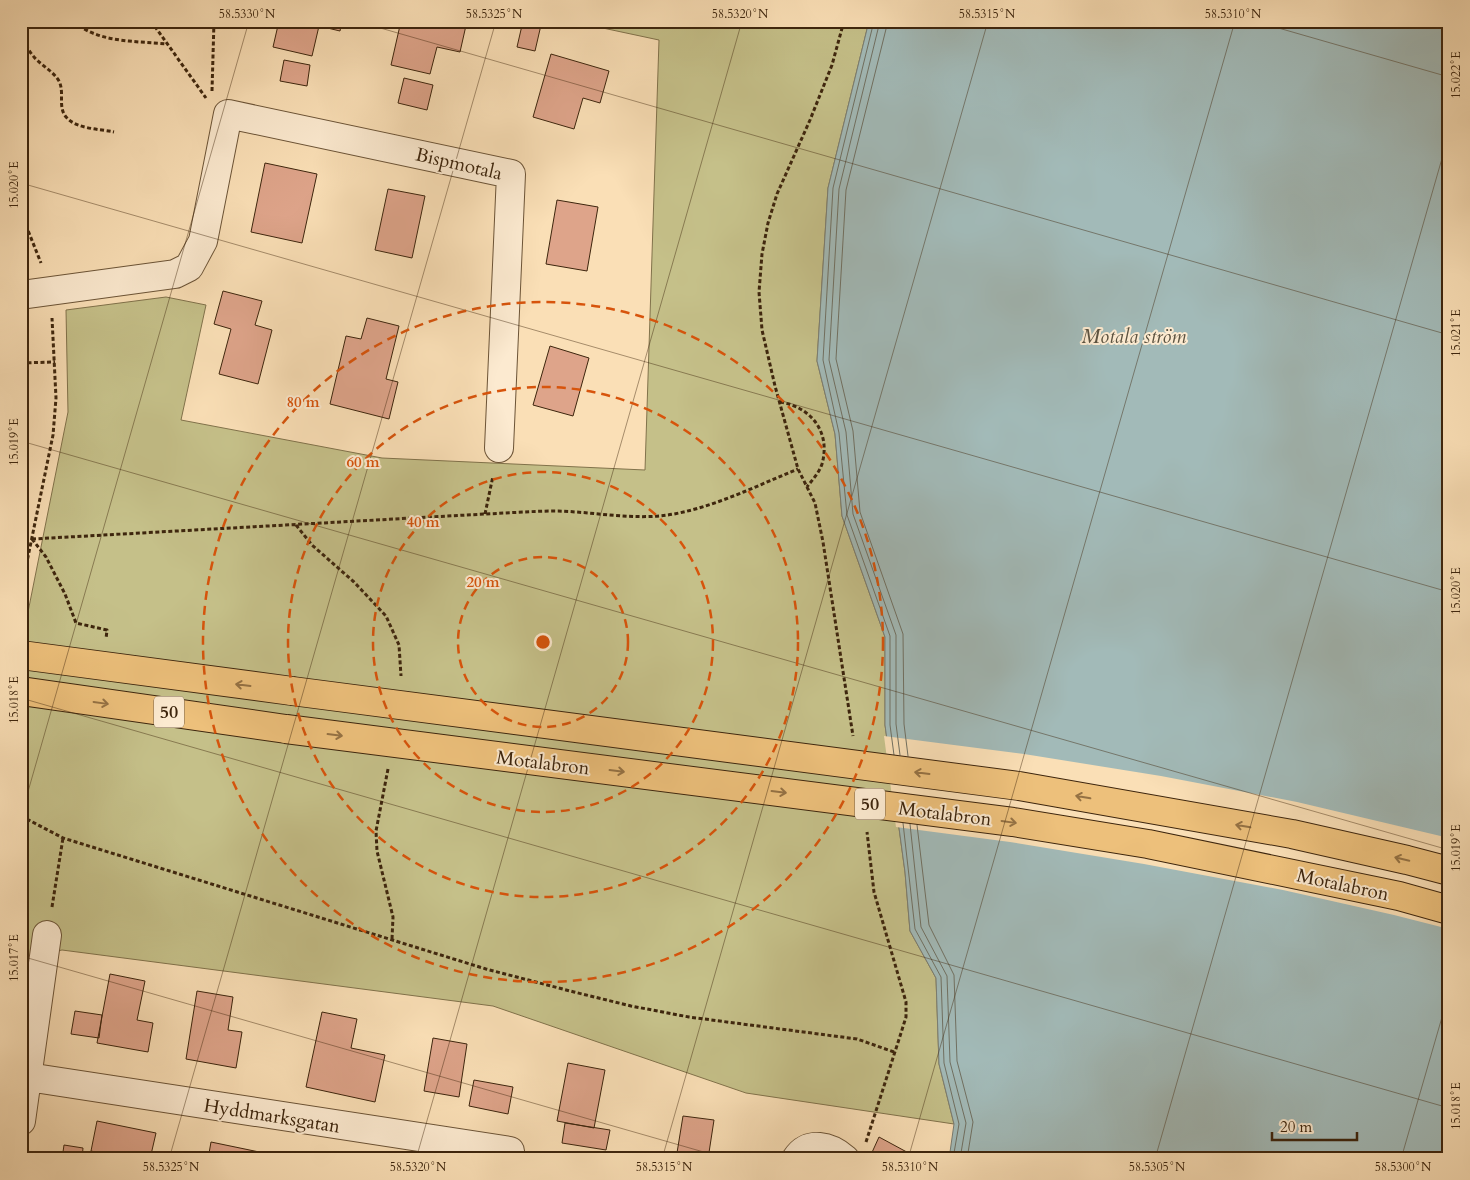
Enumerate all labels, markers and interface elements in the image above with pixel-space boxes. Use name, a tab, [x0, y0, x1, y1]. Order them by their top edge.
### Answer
text: 58.5330°N	[219, 6, 276, 22]
text: 58.5325°N	[466, 6, 523, 22]
text: 58.5320°N	[712, 6, 769, 22]
text: 58.5315°N	[959, 6, 1016, 22]
text: 58.5310°N	[1205, 6, 1262, 22]
text: 15.022°E	[1448, 51, 1464, 99]
street label: Bispmotala	[413, 141, 505, 187]
text: 15.020°E	[6, 161, 22, 209]
text: 15.021°E	[1448, 309, 1464, 357]
water label: Motala ström	[1081, 323, 1187, 350]
text: 80 m	[286, 392, 320, 412]
text: 15.019°E	[6, 418, 22, 466]
text: 60 m	[346, 452, 380, 472]
text: 40 m	[406, 512, 440, 532]
text: 15.020°E	[1448, 567, 1464, 615]
text: 20 m	[466, 572, 500, 592]
centre of rings	[534, 633, 552, 651]
text: 15.018°E	[6, 676, 22, 724]
one-way arrow	[236, 680, 252, 690]
road number: 50	[154, 696, 184, 728]
one-way arrow	[92, 698, 108, 708]
one-way arrow	[326, 730, 342, 740]
street label: Motalabron	[495, 744, 591, 782]
one-way arrow	[609, 766, 625, 776]
one-way arrow	[914, 768, 930, 778]
one-way arrow	[770, 787, 786, 797]
road number: 50	[855, 789, 885, 820]
one-way arrow	[1075, 792, 1091, 802]
street label: Motalabron	[897, 795, 993, 833]
one-way arrow	[1001, 817, 1017, 827]
one-way arrow	[1235, 820, 1251, 830]
text: 15.019°E	[1448, 824, 1464, 872]
one-way arrow	[1394, 854, 1410, 863]
street label: Motalabron	[1294, 863, 1391, 907]
text: 15.017°E	[6, 934, 22, 982]
text: 15.018°E	[1448, 1082, 1464, 1130]
street label: Hyddmarksgatan	[202, 1092, 342, 1140]
scale bar	[1272, 1110, 1358, 1142]
text: 20 m	[1280, 1117, 1312, 1137]
text: 58.5325°N	[143, 1159, 200, 1175]
text: 58.5320°N	[390, 1159, 447, 1175]
text: 58.5315°N	[636, 1159, 693, 1175]
text: 58.5310°N	[882, 1159, 939, 1175]
text: 58.5305°N	[1129, 1159, 1186, 1175]
text: 58.5300°N	[1375, 1159, 1432, 1175]

